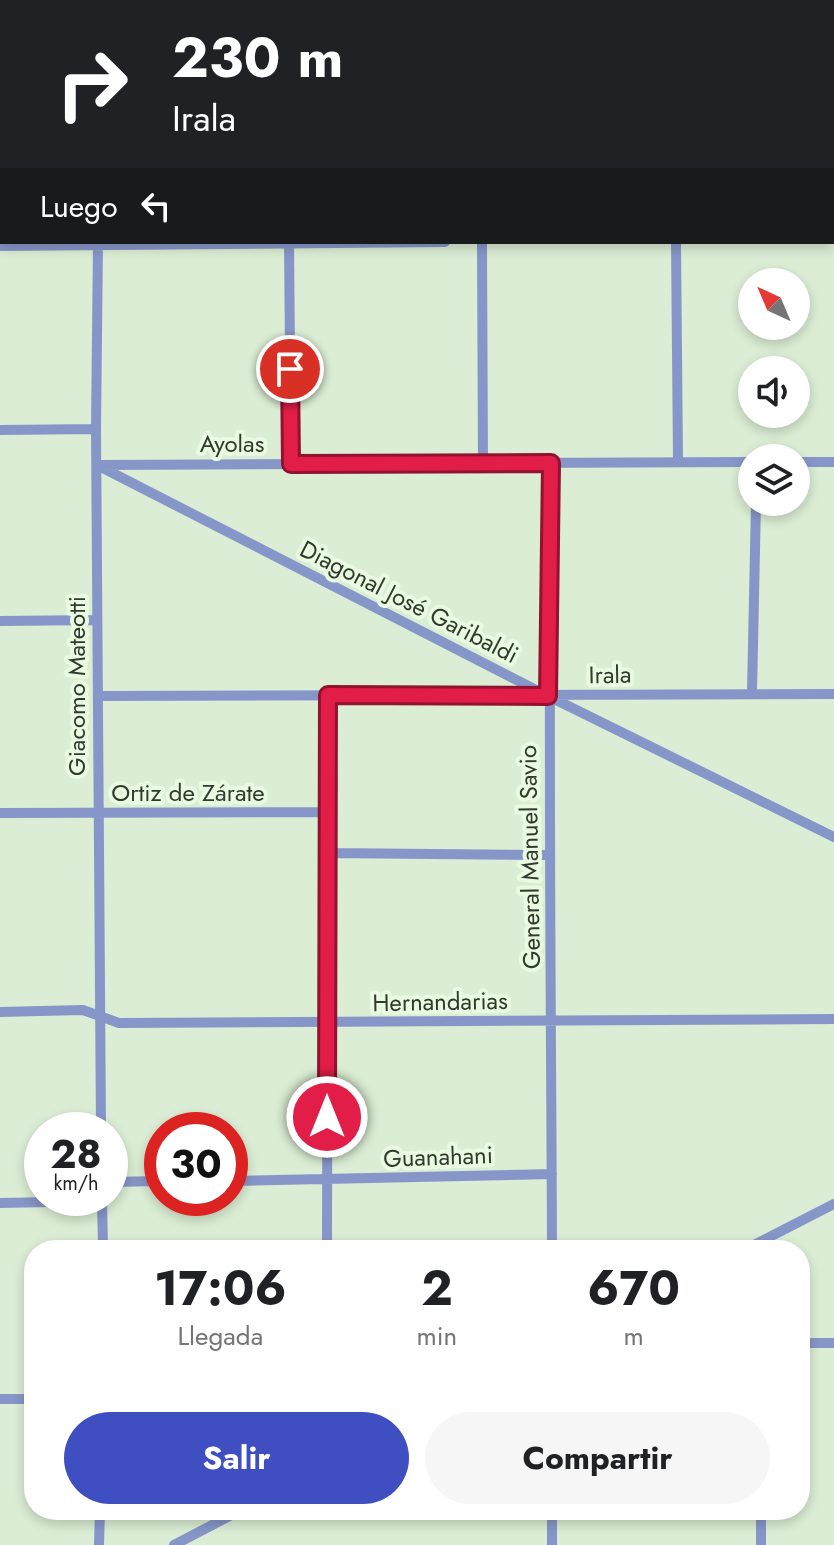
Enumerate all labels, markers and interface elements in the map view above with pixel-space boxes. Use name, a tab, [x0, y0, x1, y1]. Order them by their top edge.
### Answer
text: 230 m	[172, 17, 343, 98]
icon: right	[40, 32, 144, 136]
text: Irala	[172, 92, 236, 144]
icon: left	[134, 184, 178, 228]
text: Luego	[40, 185, 118, 228]
north arrow	[738, 268, 810, 340]
map controls	[738, 268, 810, 516]
pin	[256, 335, 324, 403]
icon: arrive	[268, 347, 312, 391]
button: sound	[738, 356, 810, 428]
street label: Ayolas	[200, 426, 264, 461]
button: layers	[738, 444, 810, 516]
street label: Diagonal José Garibaldi	[294, 531, 525, 672]
street label: Giacomo Mateotti	[59, 596, 94, 776]
street label: Irala	[588, 657, 632, 692]
street label: General Manuel Savio	[510, 745, 549, 969]
street label: Ortiz de Zárate	[111, 775, 265, 810]
street label: Hernandarias	[372, 983, 508, 1020]
position arrow	[285, 1075, 369, 1159]
speed limit sign: 30	[144, 1112, 248, 1216]
text: 28	[50, 1125, 102, 1183]
street label: Guanahani	[382, 1137, 493, 1176]
text: km/h	[53, 1169, 99, 1198]
text: 17:06	[154, 1254, 287, 1323]
text: 2	[421, 1254, 453, 1323]
text: 670	[587, 1254, 680, 1323]
text: Llegada	[177, 1317, 263, 1355]
text: min	[417, 1317, 457, 1355]
text: m	[623, 1317, 644, 1355]
button: Salir	[64, 1412, 409, 1504]
button: Compartir	[425, 1412, 770, 1504]

